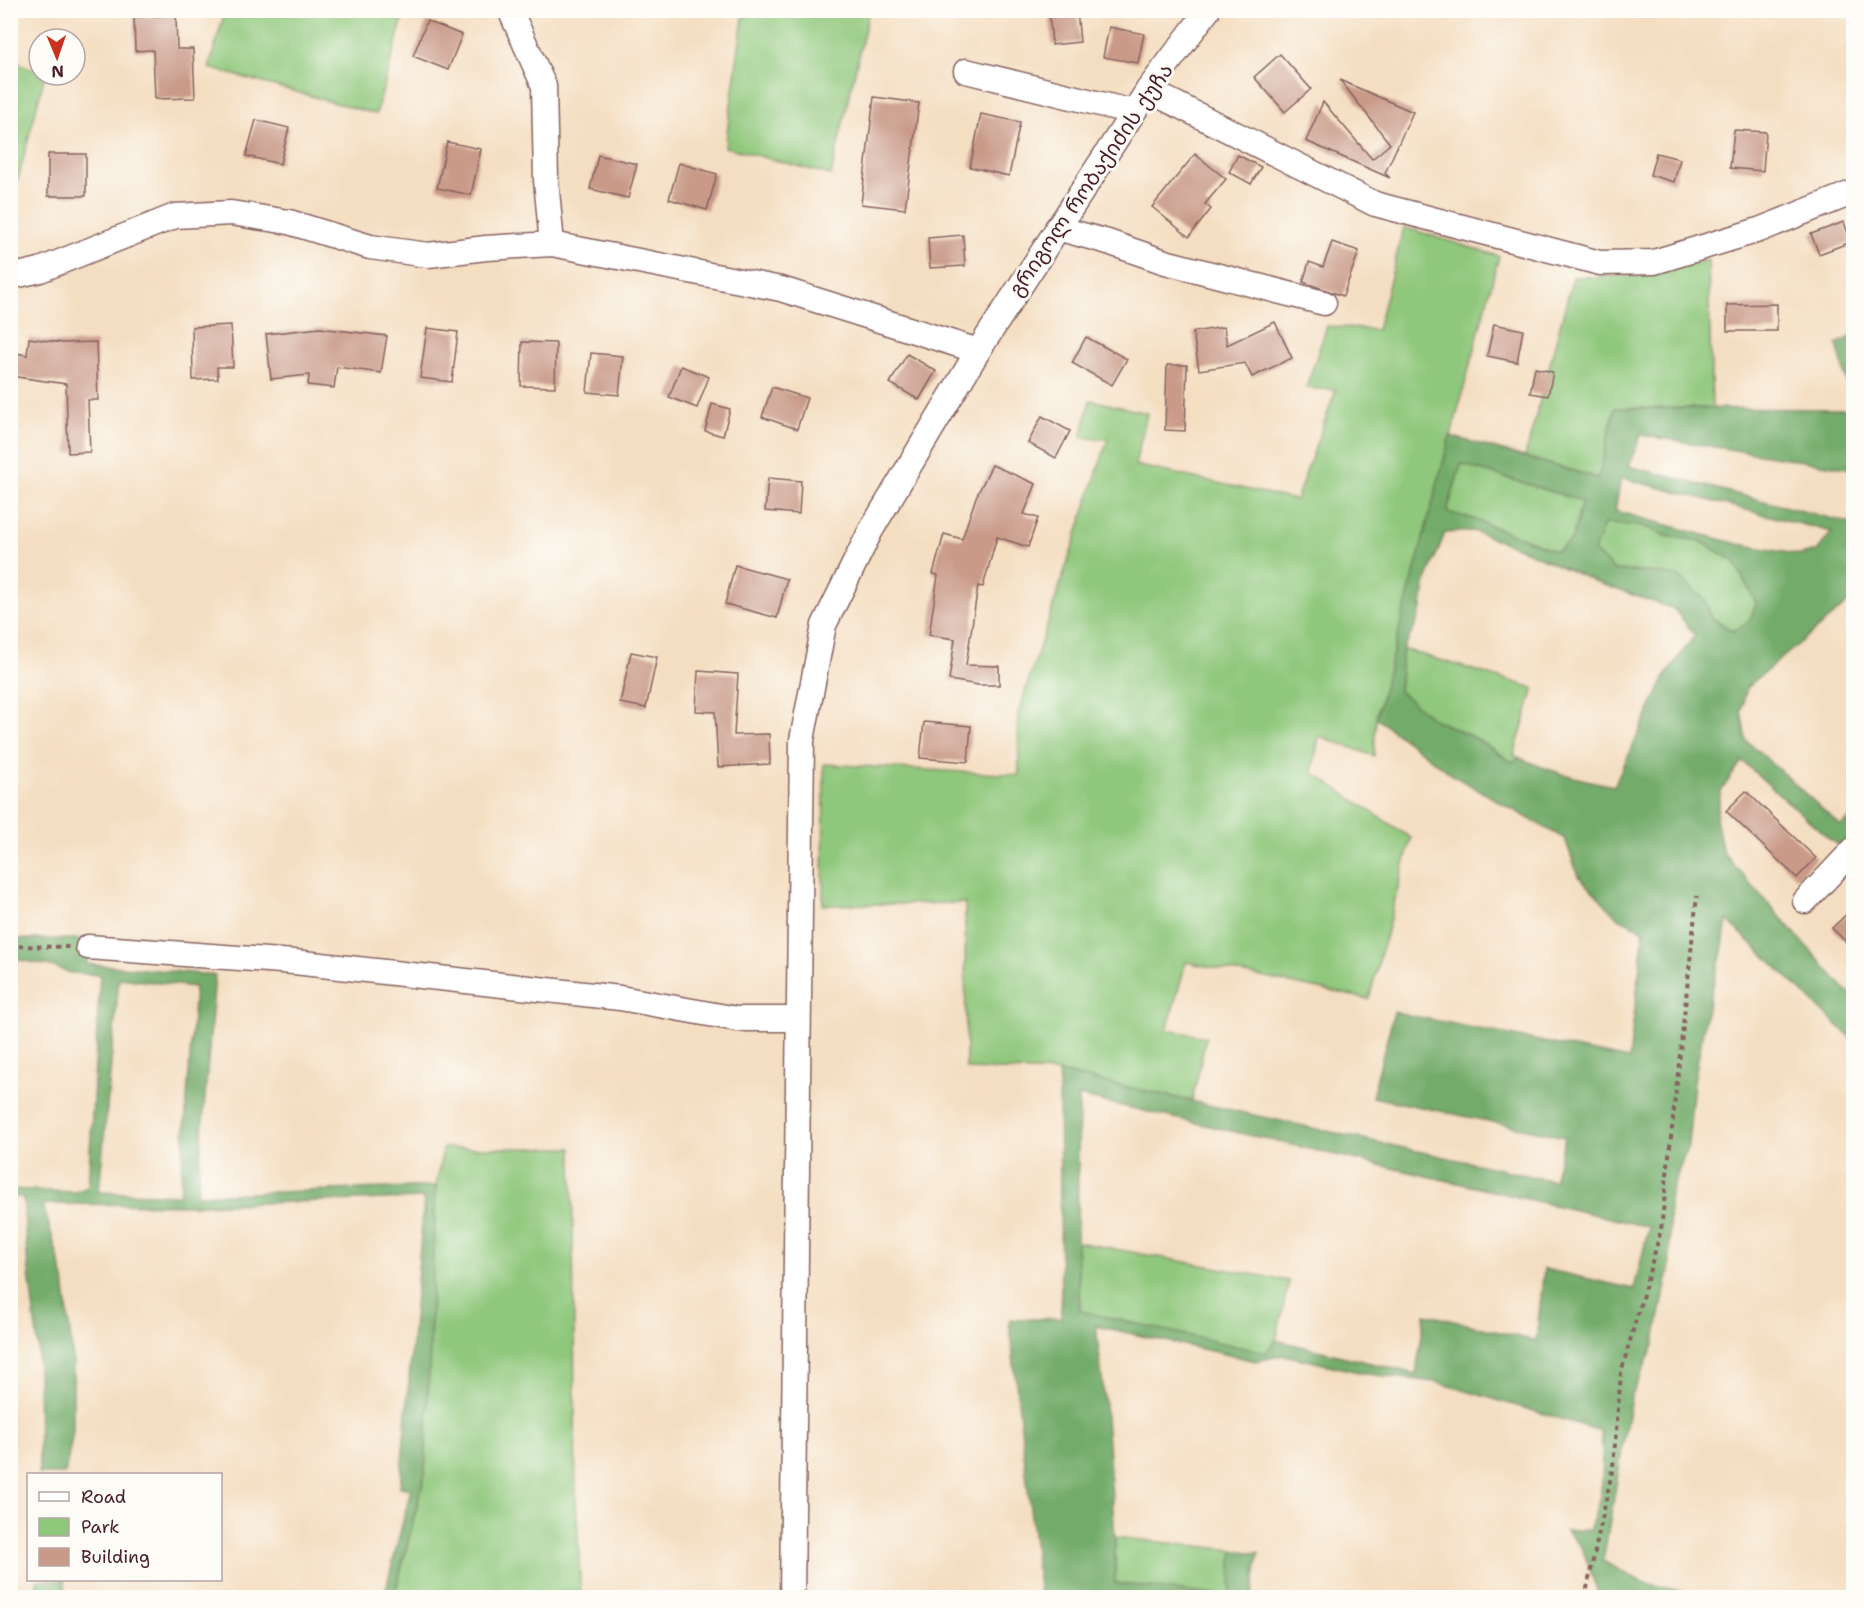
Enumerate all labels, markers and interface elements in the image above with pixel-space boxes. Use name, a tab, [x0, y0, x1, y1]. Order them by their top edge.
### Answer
north arrow	[27, 27, 87, 87]
street label: გრიგოლ რობაქიძის ქუჩა	[1002, 58, 1180, 302]
text: N	[51, 61, 64, 82]
legend	[27, 1473, 222, 1581]
text: Road	[81, 1485, 126, 1509]
text: Park	[81, 1515, 120, 1539]
text: Building	[81, 1545, 150, 1569]

